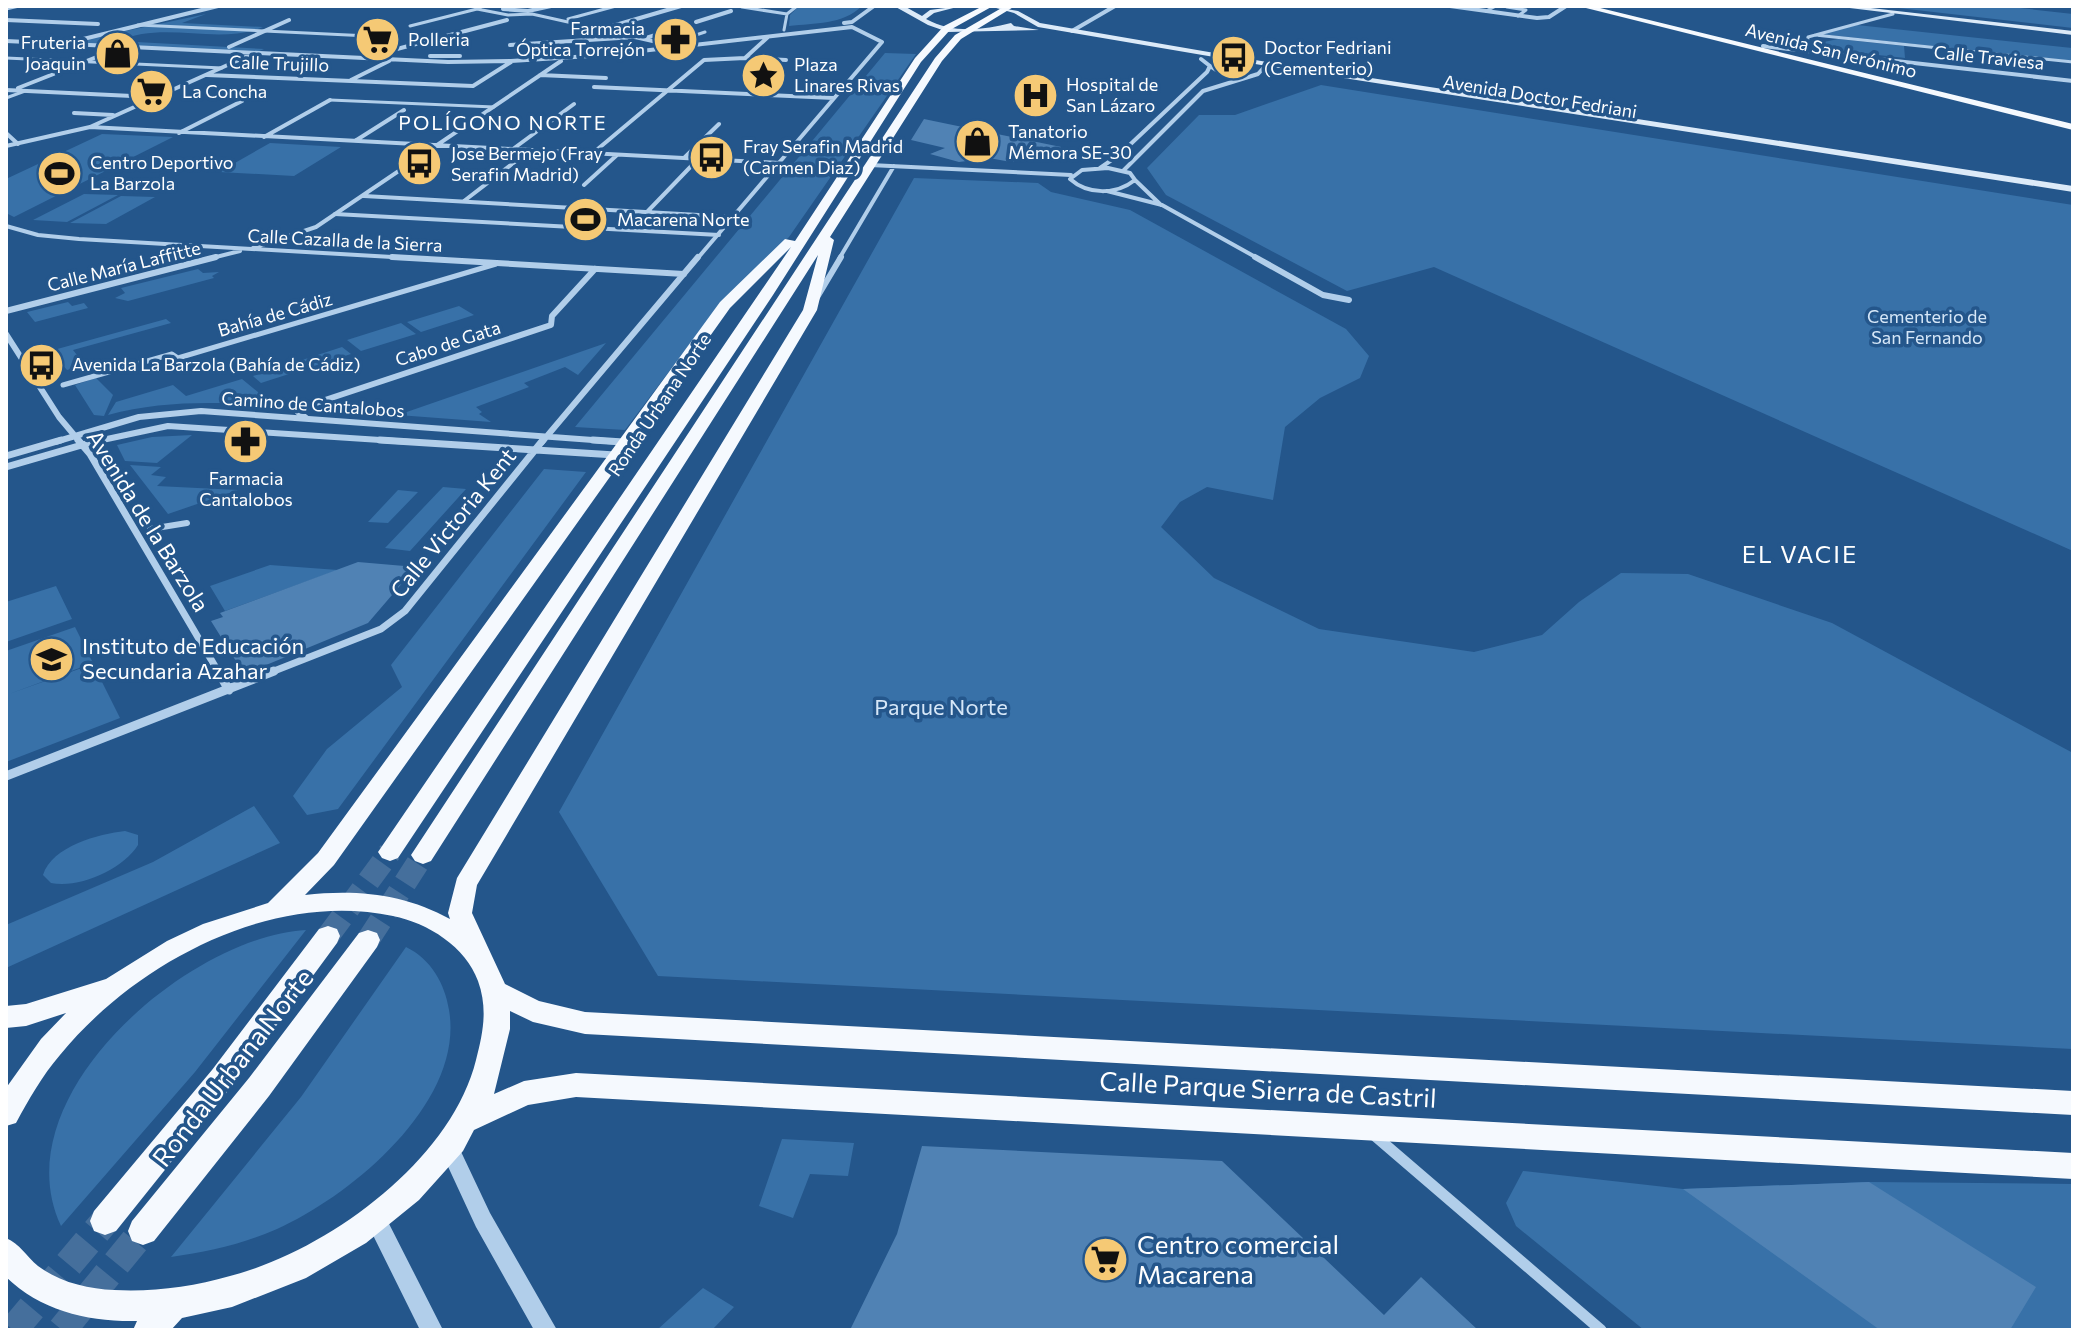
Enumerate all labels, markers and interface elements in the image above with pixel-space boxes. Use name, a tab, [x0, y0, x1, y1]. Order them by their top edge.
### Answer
pharmacy icon: Farmacia Óptica Torrejón	[652, 15, 700, 63]
supermarket icon: Polleria	[353, 16, 401, 64]
place label: Farmacia Óptica Torrejón	[516, 17, 645, 60]
street label: Avenida San Jerónimo	[1743, 18, 1919, 82]
place label: Polleria	[408, 28, 470, 50]
shop icon: Fruteria Joaquin	[93, 29, 141, 77]
place label: Fruteria Joaquin	[21, 31, 86, 74]
bus stop icon: Doctor Fedriani (Cementerio)	[1209, 34, 1257, 82]
place label: Doctor Fedriani (Cementerio)	[1264, 36, 1392, 79]
street label: Calle Traviesa	[1933, 40, 2045, 74]
street label: Calle Trujillo	[229, 50, 330, 76]
place icon: Plaza Linares Rivas	[739, 51, 787, 99]
place label: Plaza Linares Rivas	[794, 53, 900, 96]
supermarket icon: La Concha	[127, 68, 175, 116]
street label: Avenida Doctor Fedriani	[1442, 70, 1639, 122]
hospital icon: Hospital de San Lázaro	[1011, 71, 1059, 119]
place label: Hospital de San Lázaro	[1066, 73, 1158, 116]
place label: La Concha	[182, 80, 267, 102]
district label: POLÍGONO NORTE	[398, 110, 608, 134]
shop icon: Tanatorio Mémora SE-30	[953, 118, 1001, 166]
place label: Tanatorio Mémora SE-30	[1008, 120, 1132, 163]
bus stop icon: Fray Serafin Madrid (Carmen Diaz)	[688, 133, 736, 181]
place label: Fray Serafin Madrid (Carmen Diaz)	[743, 135, 903, 178]
bus stop icon: Jose Bermejo (Fray Serafin Madrid)	[396, 140, 444, 188]
place label: Jose Bermejo (Fray Serafin Madrid)	[451, 142, 603, 185]
sports icon: Centro Deportivo La Barzola	[35, 149, 83, 197]
place label: Centro Deportivo La Barzola	[90, 151, 234, 194]
sports icon: Macarena Norte	[562, 196, 610, 244]
place label: Macarena Norte	[617, 208, 750, 230]
street label: Calle Cazalla de la Sierra	[247, 224, 443, 256]
street label: Calle María Laffitte	[45, 236, 203, 296]
street label: Bahía de Cádiz	[215, 287, 334, 341]
park label: Cementerio de San Fernando	[1867, 305, 1987, 348]
street label: Cabo de Gata	[392, 316, 503, 370]
street label: Ronda Urbana Norte	[603, 329, 715, 480]
bus stop icon: Avenida La Barzola (Bahía de Cádiz)	[17, 341, 65, 389]
place label: Avenida La Barzola (Bahía de Cádiz)	[72, 353, 361, 375]
street label: Camino de Cantalobos	[221, 387, 405, 421]
pharmacy icon: Farmacia Cantalobos	[222, 417, 270, 465]
street label: Avenida de la Barzola	[82, 425, 215, 617]
street label: Calle Victoria Kent	[384, 442, 521, 603]
place label: Farmacia Cantalobos	[199, 467, 293, 510]
district label: EL VACIE	[1742, 539, 1858, 568]
place label: Instituto de Educación Secundaria Azahar	[82, 632, 304, 684]
school or university icon: Instituto de Educación Secundaria Azahar	[27, 635, 75, 683]
park label: Parque Norte	[874, 693, 1008, 720]
street label: Ronda Urbana Norte	[145, 962, 319, 1172]
street label: Calle Parque Sierra de Castril	[1099, 1064, 1437, 1113]
place label: Centro comercial Macarena	[1137, 1228, 1339, 1289]
supermarket icon: Centro comercial Macarena	[1082, 1236, 1130, 1284]

